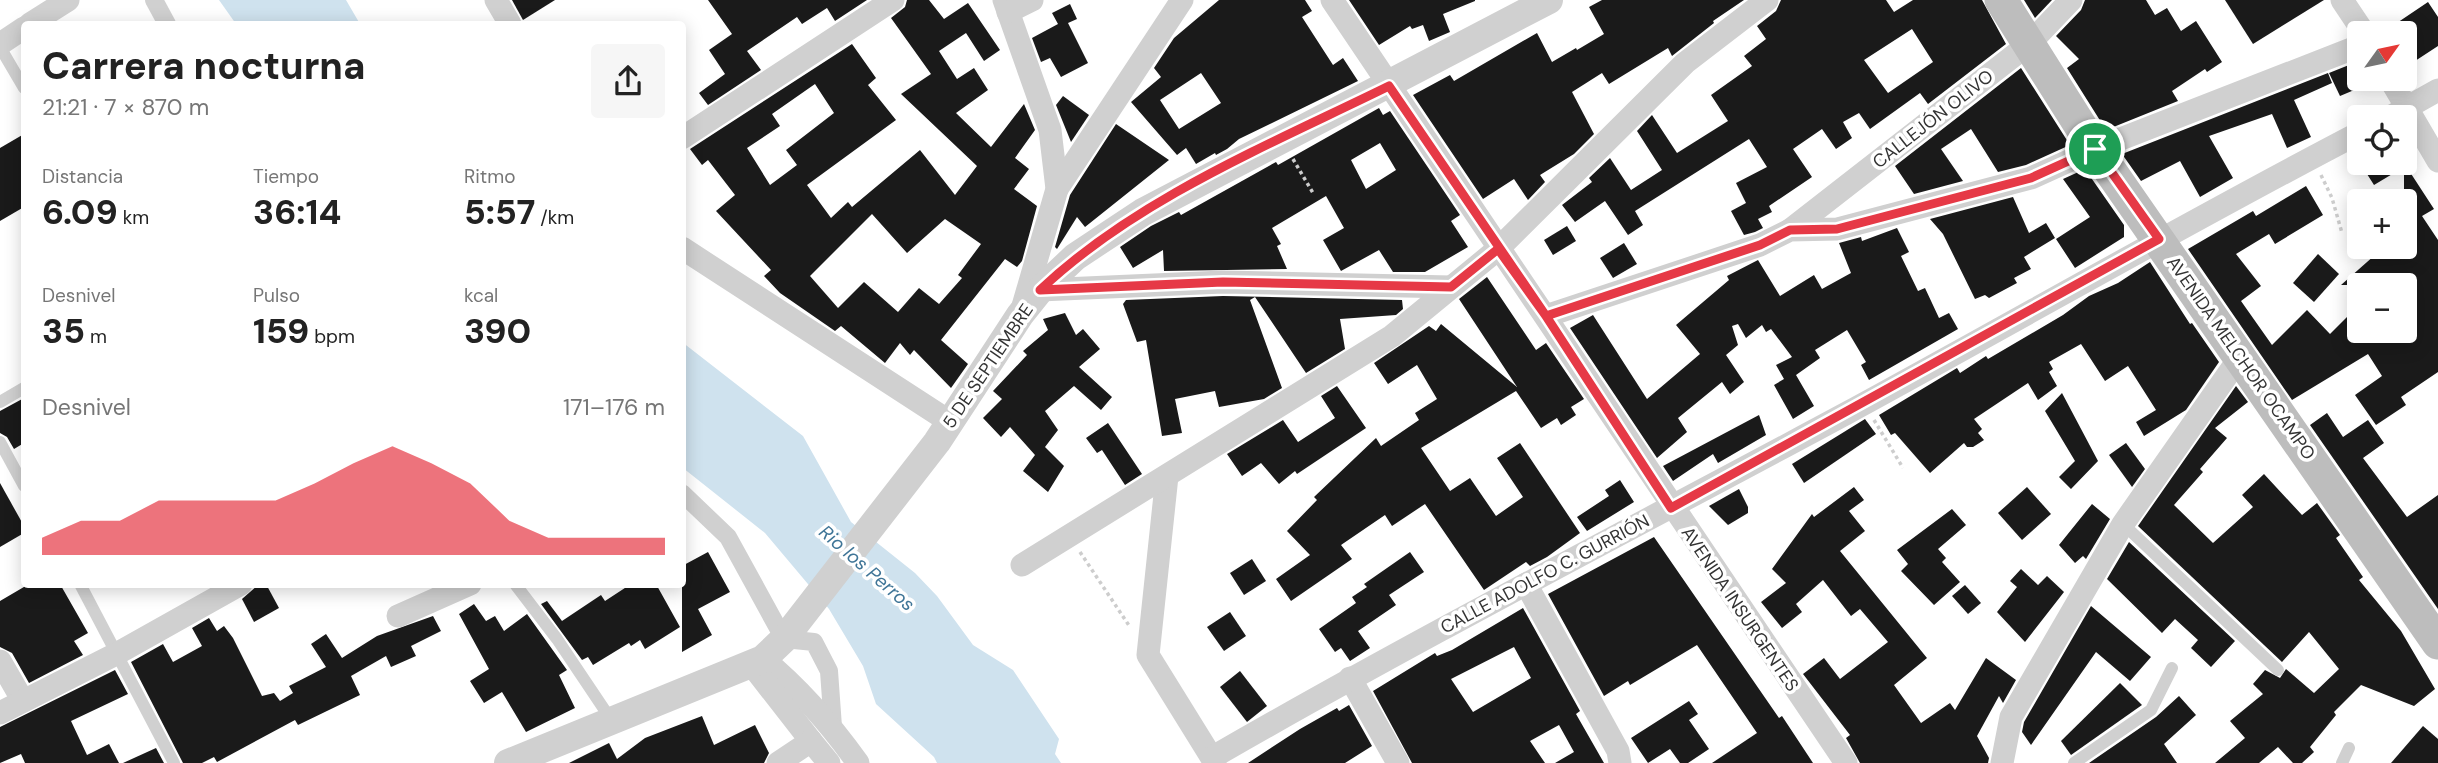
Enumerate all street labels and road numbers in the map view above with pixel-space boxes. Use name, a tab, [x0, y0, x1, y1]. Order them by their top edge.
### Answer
street label: CALLEJÓN OLIVO	[1868, 64, 1998, 174]
street label: AVENIDA MELCHOR OCAMPO	[2161, 251, 2321, 465]
street label: 5 DE SEPTIEMBRE	[937, 299, 1039, 433]
street label: CALLE ADOLFO C. GURRIÓN	[1436, 509, 1654, 639]
street label: AVENIDA INSURGENTES	[1676, 522, 1804, 696]

